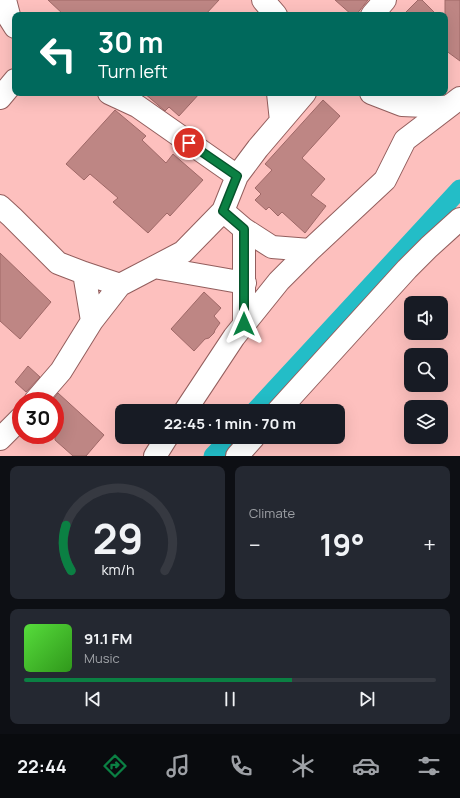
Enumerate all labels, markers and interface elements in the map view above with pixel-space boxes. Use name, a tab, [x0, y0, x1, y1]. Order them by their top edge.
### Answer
text: 30 m	[98, 23, 163, 61]
icon: left	[32, 28, 84, 80]
text: Turn left	[98, 59, 168, 83]
pin	[172, 126, 206, 160]
icon: arrive	[178, 132, 200, 154]
map controls	[404, 296, 448, 444]
button: sound	[404, 296, 448, 340]
position arrow	[223, 303, 265, 345]
button: search	[404, 348, 448, 392]
speed limit sign: 30	[12, 392, 64, 444]
button: layers	[404, 400, 448, 444]
text: 22:45 · 1 min · 70 m	[164, 413, 296, 434]
text: Climate	[249, 504, 295, 522]
text: 29	[92, 509, 143, 565]
text: 19°	[319, 524, 365, 565]
text: −	[249, 530, 261, 560]
text: +	[423, 530, 436, 560]
text: km/h	[101, 559, 134, 578]
text: 91.1 FM	[84, 628, 132, 649]
text: Music	[84, 649, 120, 667]
icon: previous	[82, 688, 104, 710]
icon: pause	[219, 688, 241, 710]
icon: next	[356, 688, 378, 710]
icon: directions	[101, 752, 129, 780]
icon: music	[164, 752, 192, 780]
icon: phone	[227, 752, 255, 780]
icon: climate	[289, 752, 317, 780]
icon: car	[352, 752, 380, 780]
icon: filters	[415, 752, 443, 780]
text: 22:44	[17, 754, 67, 778]

